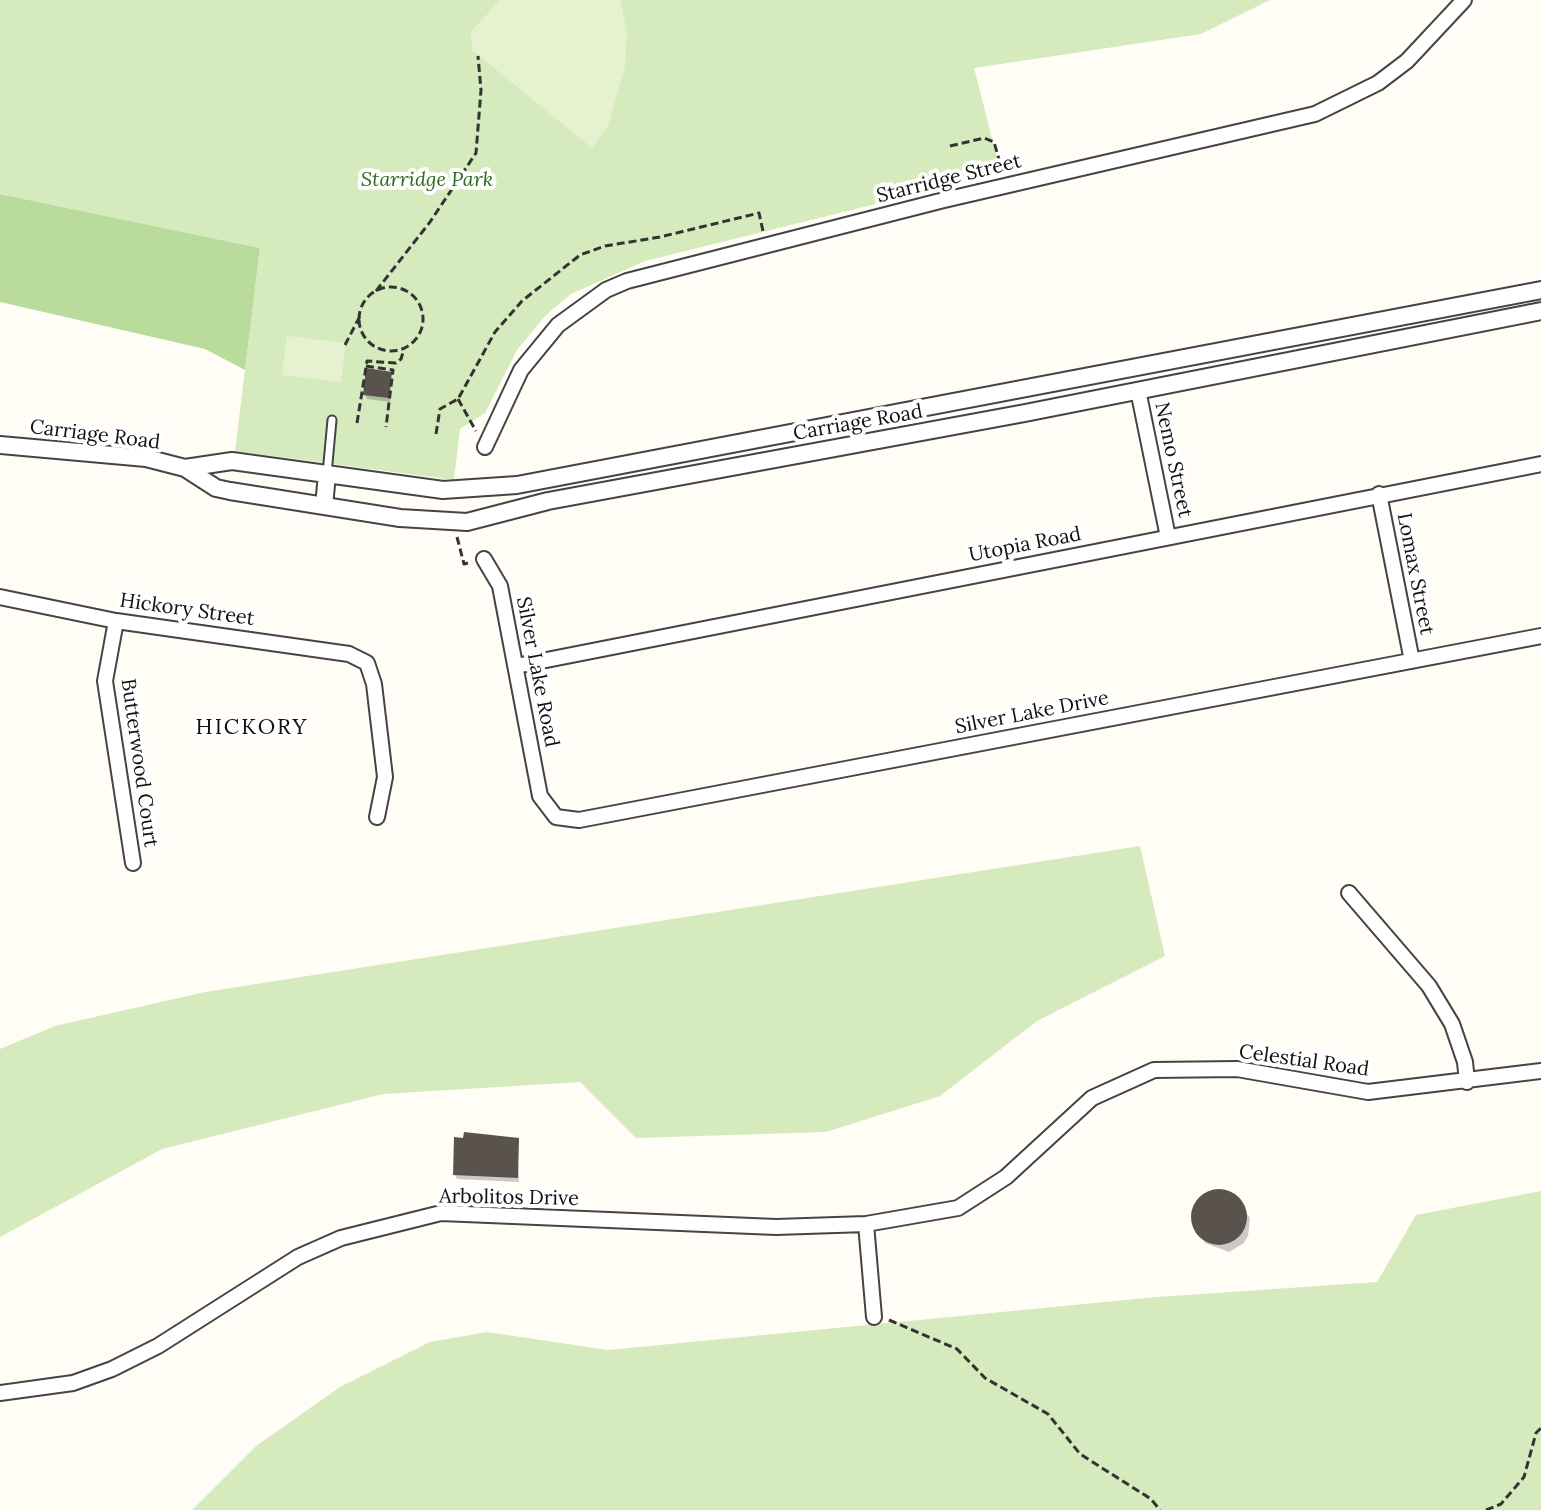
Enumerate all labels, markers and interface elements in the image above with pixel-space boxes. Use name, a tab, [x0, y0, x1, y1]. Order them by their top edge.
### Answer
street label: Starridge Street	[874, 149, 1024, 209]
park label: Starridge Park	[361, 168, 493, 192]
street label: Carriage Road	[791, 400, 925, 446]
street label: Nemo Street	[1149, 400, 1197, 520]
street label: Carriage Road	[29, 415, 161, 455]
street label: Lomax Street	[1391, 511, 1439, 637]
street label: Utopia Road	[967, 522, 1083, 568]
street label: Hickory Street	[118, 589, 256, 631]
street label: Silver Lake Road	[511, 595, 563, 749]
street label: Butterwood Court	[115, 677, 163, 849]
street label: Silver Lake Drive	[953, 686, 1111, 740]
district label: HICKORY	[196, 715, 308, 741]
street label: Celestial Road	[1237, 1040, 1371, 1082]
street label: Arbolitos Drive	[439, 1185, 579, 1211]

